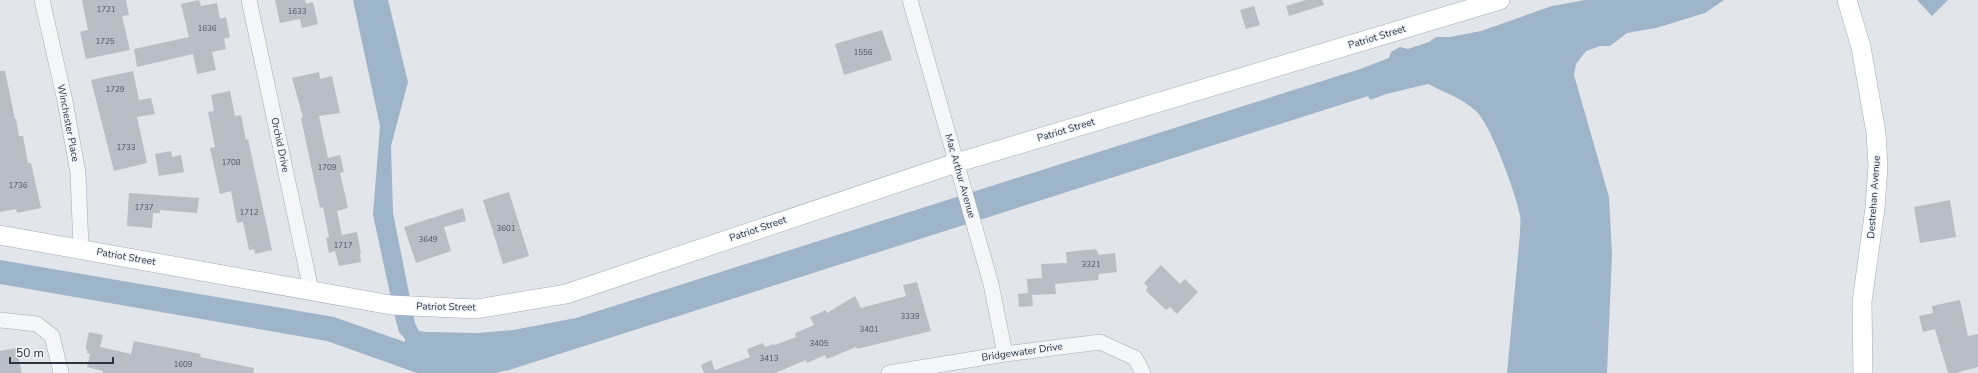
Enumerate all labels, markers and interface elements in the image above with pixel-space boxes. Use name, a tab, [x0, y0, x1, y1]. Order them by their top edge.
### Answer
house number: 1721	[96, 4, 116, 15]
house number: 1633	[287, 6, 307, 17]
street label: Patriot Street	[1346, 21, 1408, 52]
house number: 1636	[197, 23, 217, 34]
house number: 1725	[95, 36, 115, 47]
house number: 1556	[853, 47, 873, 58]
street label: Winchester Place	[54, 83, 82, 163]
house number: 1729	[105, 84, 125, 95]
street label: Patriot Street	[1035, 114, 1097, 145]
street label: Orchid Drive	[267, 116, 293, 174]
street label: Mac Arthur Avenue	[941, 132, 979, 220]
house number: 1733	[116, 142, 136, 153]
street label: Destrehan Avenue	[1864, 155, 1884, 239]
house number: 1708	[221, 157, 241, 168]
house number: 1709	[317, 162, 337, 173]
house number: 1736	[8, 180, 28, 191]
house number: 1737	[134, 202, 154, 213]
house number: 1712	[239, 207, 259, 218]
street label: Patriot Street	[728, 213, 789, 245]
house number: 3601	[496, 223, 516, 234]
house number: 3649	[418, 234, 438, 245]
house number: 1717	[333, 240, 353, 251]
street label: Patriot Street	[95, 245, 157, 269]
house number: 3321	[1081, 259, 1101, 270]
street label: Patriot Street	[416, 299, 476, 315]
house number: 3339	[900, 311, 920, 322]
house number: 3401	[859, 324, 879, 335]
house number: 3405	[809, 338, 829, 349]
scale bar	[10, 339, 113, 365]
street label: Bridgewater Drive	[980, 339, 1064, 365]
text: 50 m	[16, 345, 44, 361]
house number: 3413	[759, 353, 779, 364]
house number: 1609	[173, 359, 193, 370]

